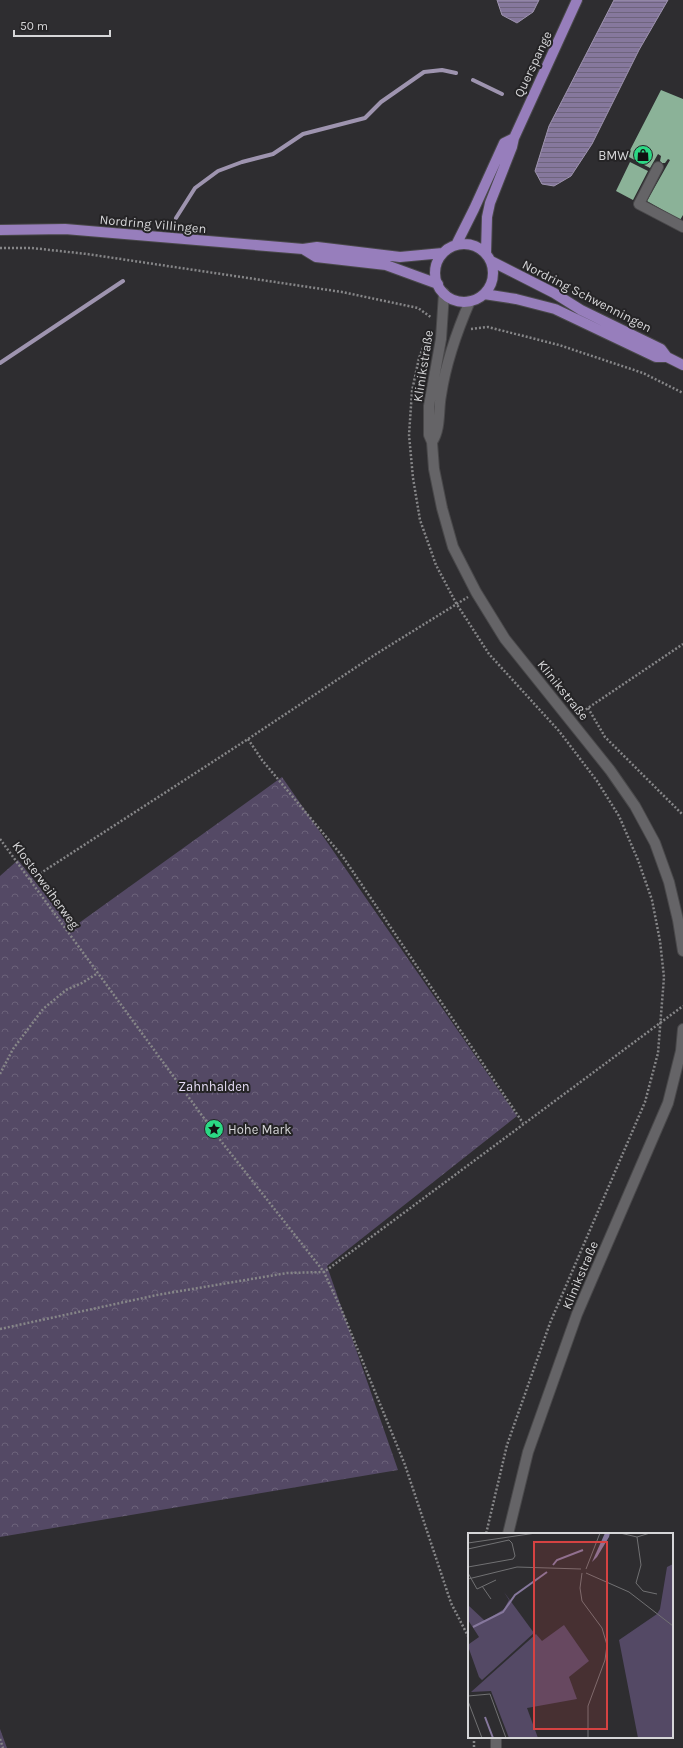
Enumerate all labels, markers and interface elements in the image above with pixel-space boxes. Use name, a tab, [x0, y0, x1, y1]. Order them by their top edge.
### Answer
scale bar	[14, 12, 110, 38]
text: 50 m	[20, 19, 48, 33]
street label: Querspange	[511, 28, 555, 99]
shop icon: BMW	[632, 144, 654, 166]
place label: BMW	[598, 148, 629, 163]
street label: Nordring Villingen	[99, 212, 207, 236]
street label: Nordring Schwenningen	[520, 257, 654, 335]
street label: Klinikstraße	[410, 329, 436, 403]
street label: Klinikstraße	[534, 657, 592, 723]
street label: Klosterweiherweg	[9, 838, 83, 932]
park label: Zahnhalden	[178, 1079, 250, 1094]
place icon: Hohe Mark	[203, 1118, 225, 1140]
place label: Hohe Mark	[228, 1122, 292, 1137]
street label: Klinikstraße	[559, 1238, 601, 1311]
inset map	[468, 1533, 673, 1738]

